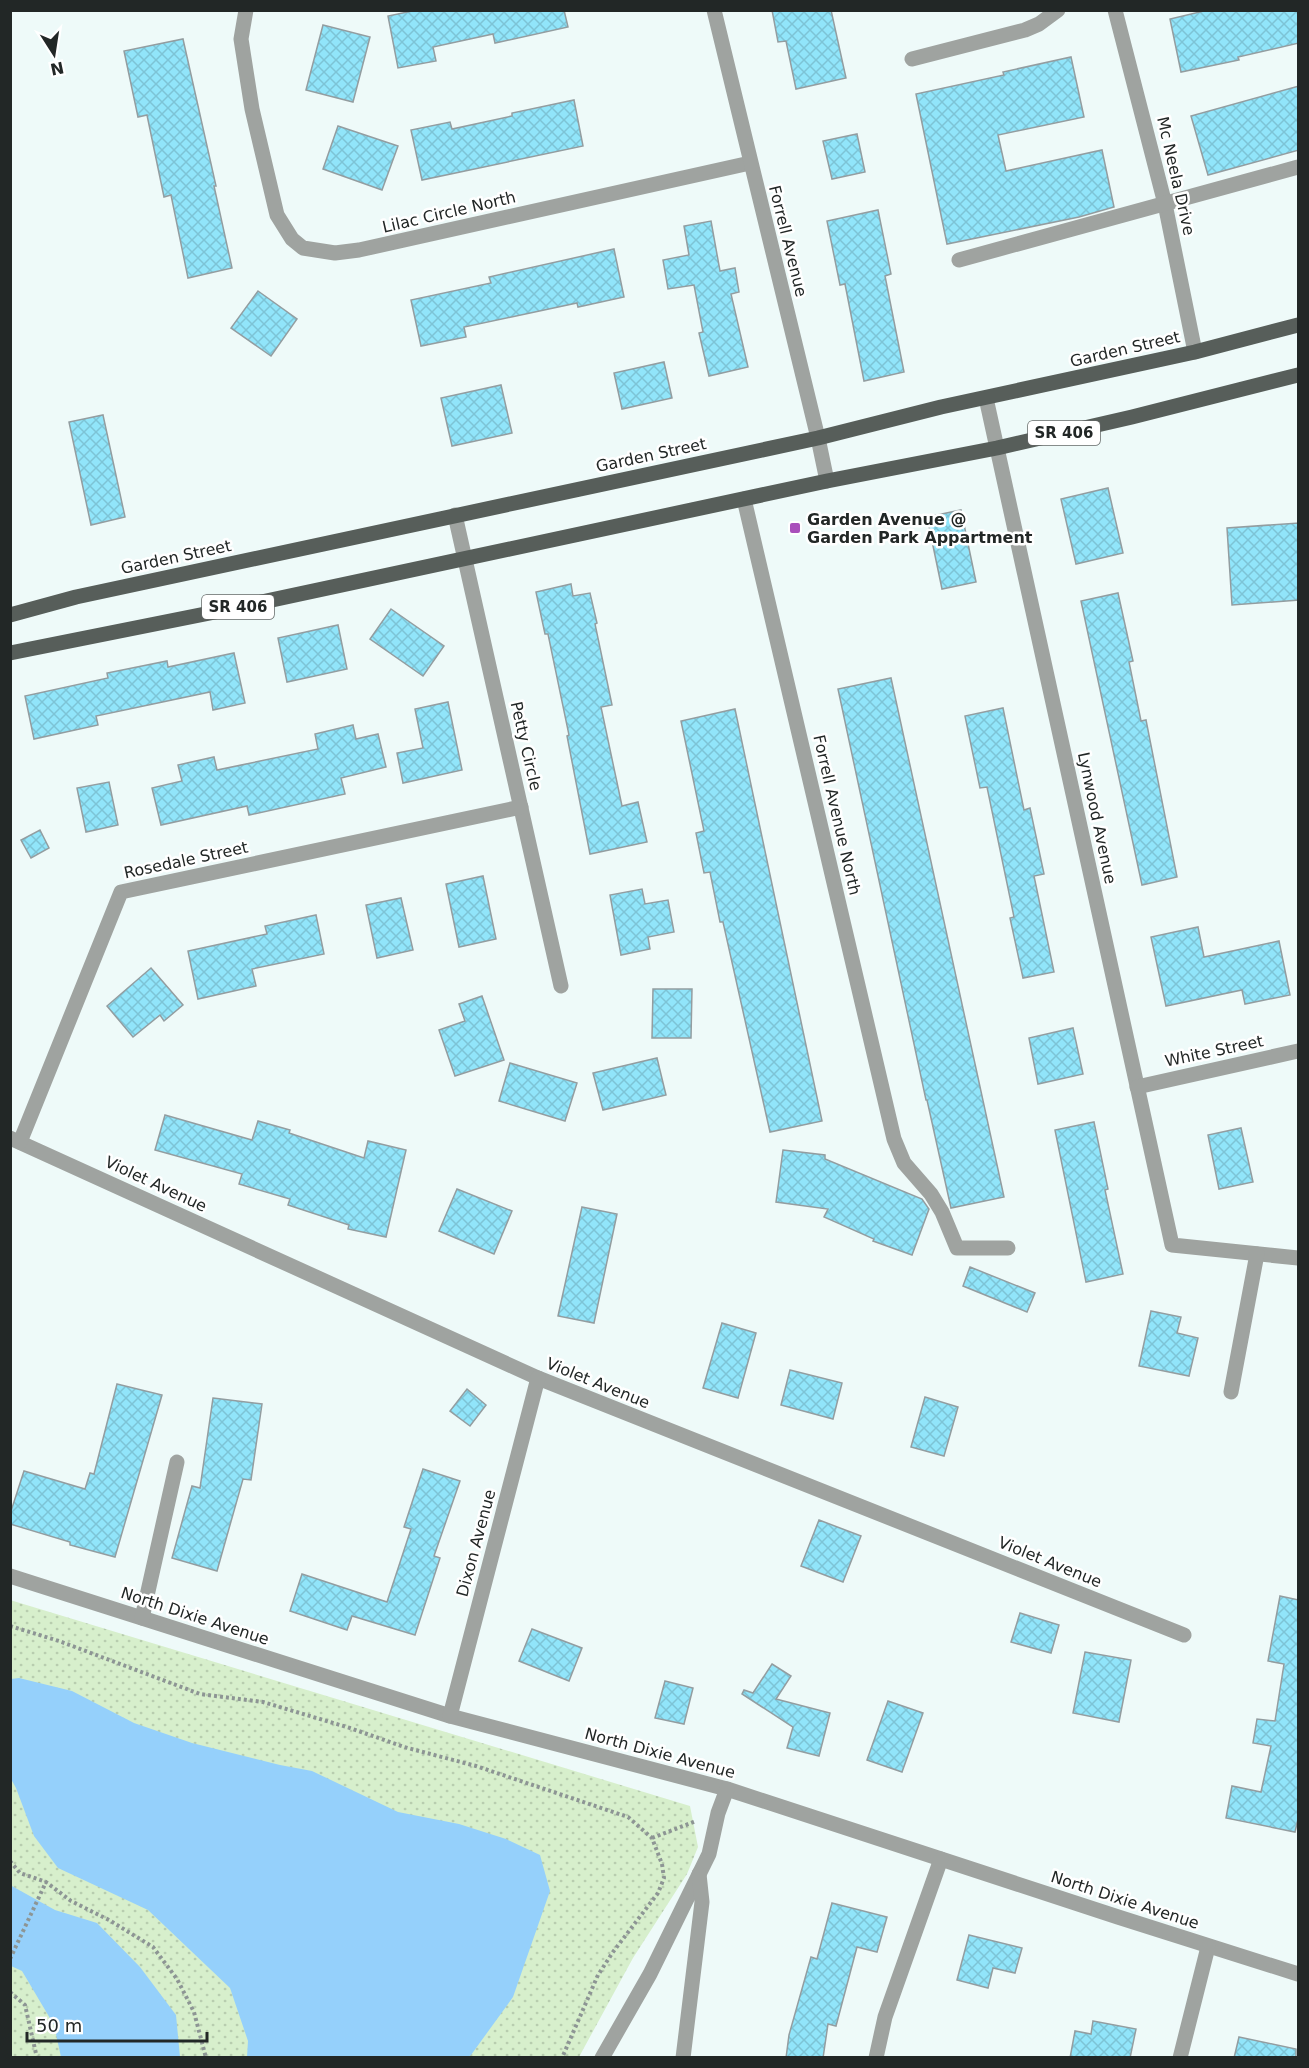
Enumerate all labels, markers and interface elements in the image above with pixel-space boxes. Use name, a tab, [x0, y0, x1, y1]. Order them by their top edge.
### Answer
north arrow	[24, 24, 84, 84]
text: N	[48, 57, 66, 79]
street label: Mc Neela Drive	[1153, 115, 1199, 237]
street label: Forrell Avenue	[765, 183, 811, 299]
street label: Lilac Circle North	[380, 187, 518, 237]
street label: Garden Street	[1068, 327, 1182, 371]
road number: SR 406	[1028, 421, 1100, 445]
street label: Garden Street	[594, 434, 708, 476]
place label: Garden Avenue @ Garden Park Appartment	[807, 510, 1033, 547]
marker: Garden Avenue @ Garden Park Appartment	[788, 521, 802, 535]
street label: Garden Street	[119, 536, 233, 578]
road number: SR 406	[202, 595, 274, 619]
street label: Petty Circle	[507, 700, 545, 792]
street label: Forrell Avenue North	[809, 733, 865, 897]
street label: Lynwood Avenue	[1074, 750, 1120, 886]
street label: Rosedale Street	[122, 838, 250, 882]
street label: White Street	[1163, 1031, 1265, 1071]
street label: Violet Avenue	[102, 1152, 210, 1216]
street label: Violet Avenue	[543, 1354, 653, 1412]
street label: Dixon Avenue	[453, 1487, 499, 1599]
street label: Violet Avenue	[995, 1533, 1105, 1591]
street label: North Dixie Avenue	[118, 1583, 272, 1649]
street label: North Dixie Avenue	[583, 1724, 737, 1782]
street label: North Dixie Avenue	[1048, 1867, 1202, 1933]
scale bar	[27, 2005, 207, 2043]
text: 50 m	[36, 2015, 82, 2036]

